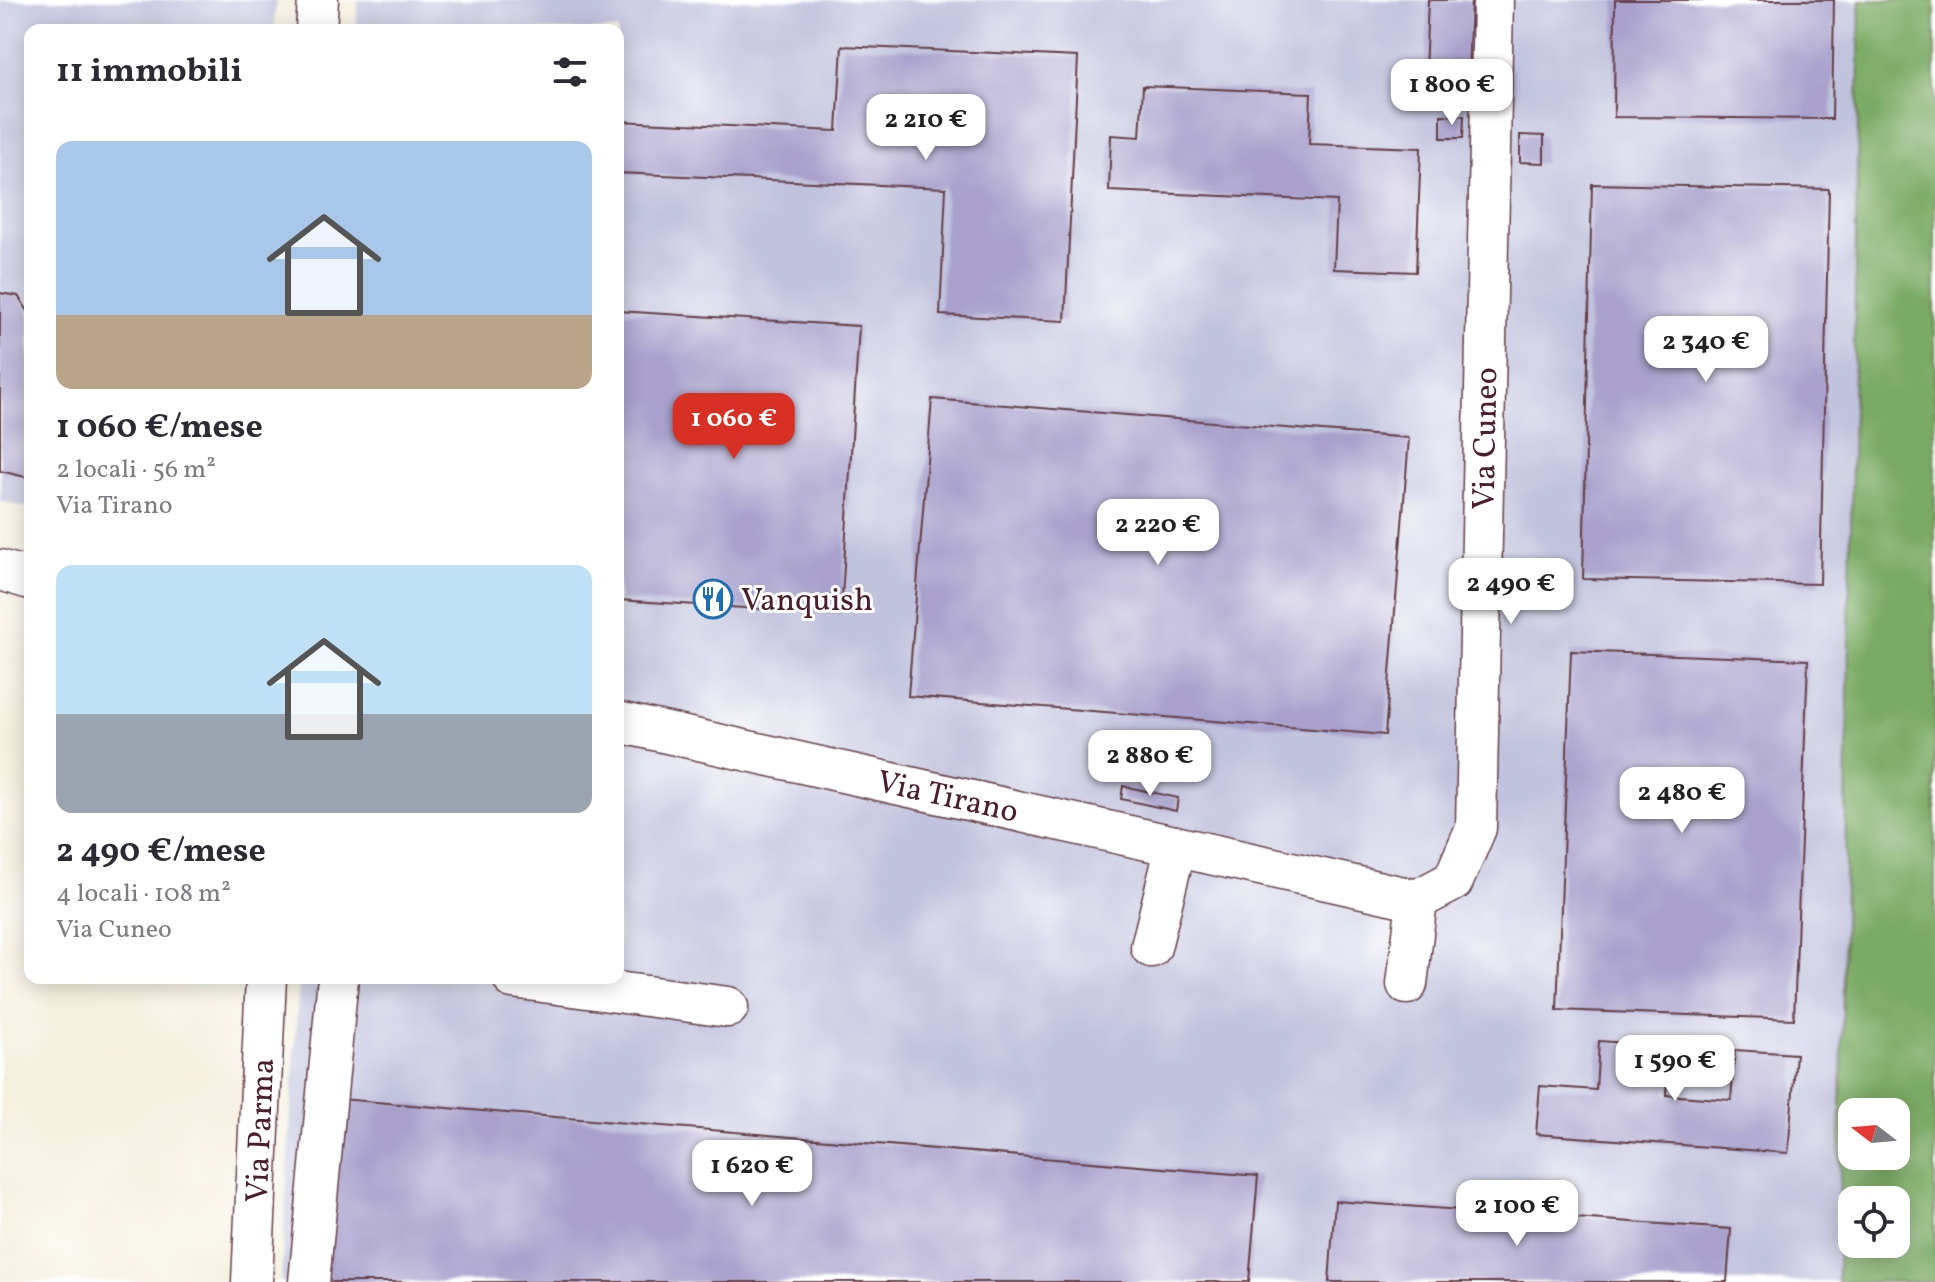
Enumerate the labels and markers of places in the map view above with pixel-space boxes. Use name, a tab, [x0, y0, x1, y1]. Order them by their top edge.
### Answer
pin: 1 800 €	[1378, 59, 1526, 127]
pin: 2 210 €	[852, 94, 1000, 162]
pin: 2 340 €	[1632, 316, 1780, 384]
pin: 1 060 €	[660, 393, 808, 461]
pin: 2 220 €	[1084, 499, 1232, 567]
pin: 2 490 €	[1437, 558, 1585, 626]
restaurant icon: Vanquish	[692, 578, 734, 620]
place label: Vanquish	[741, 580, 873, 624]
pin: 2 880 €	[1076, 730, 1224, 798]
pin: 2 480 €	[1608, 767, 1756, 835]
pin: 1 590 €	[1601, 1035, 1749, 1103]
pin: 1 620 €	[678, 1140, 826, 1208]
pin: 2 100 €	[1443, 1180, 1591, 1248]

